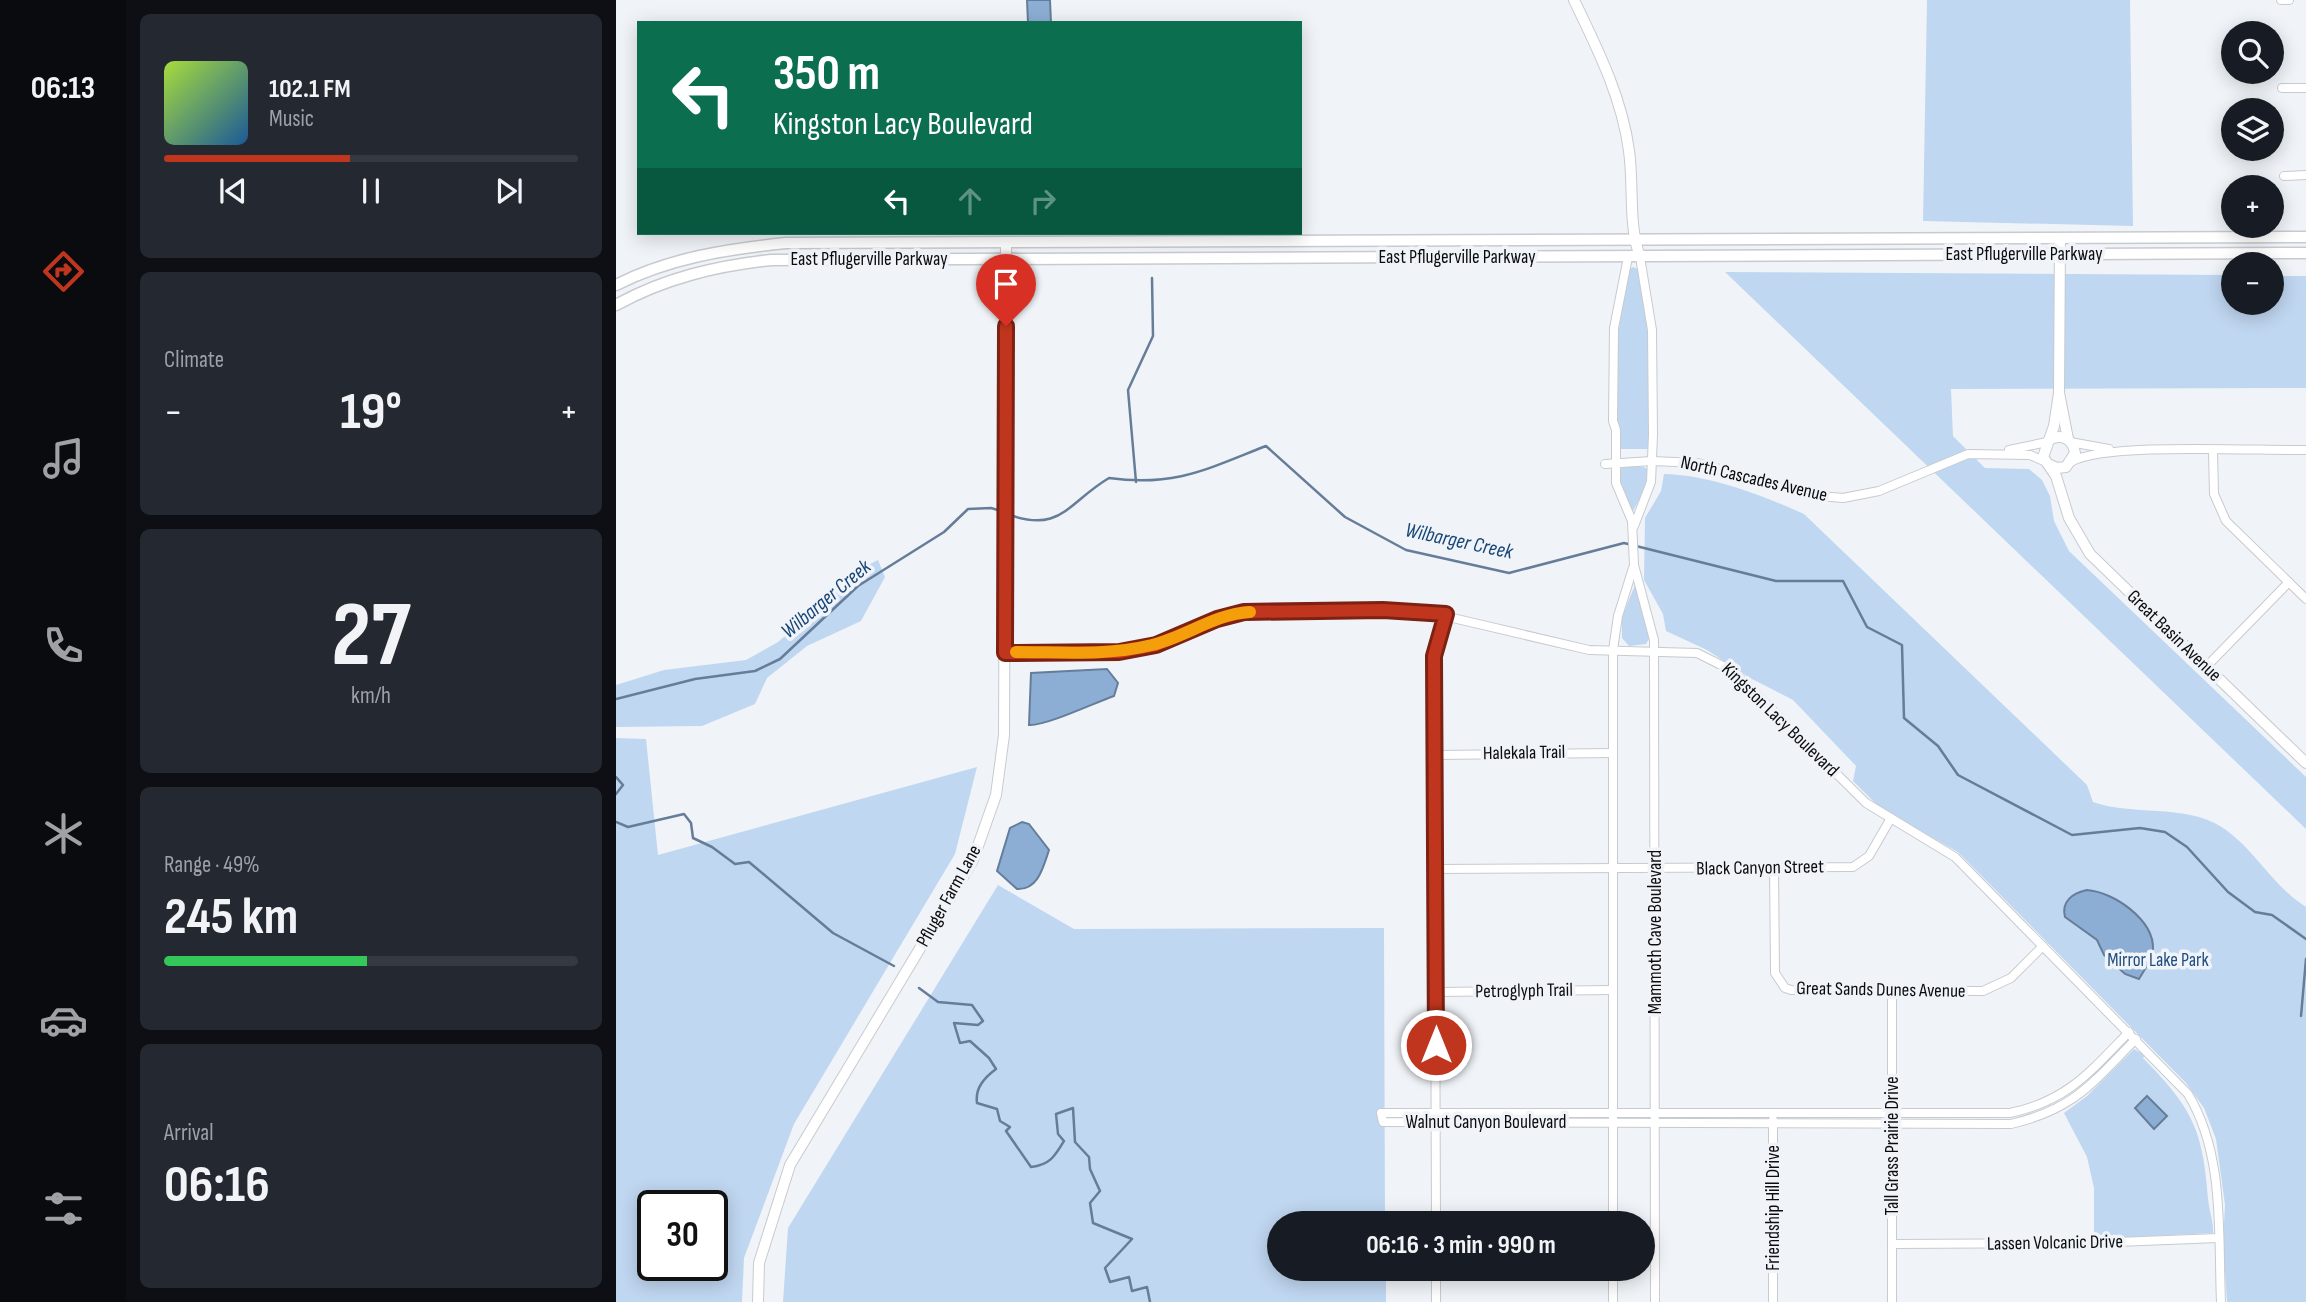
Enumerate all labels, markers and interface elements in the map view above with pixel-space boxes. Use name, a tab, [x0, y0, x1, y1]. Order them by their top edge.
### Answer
map controls	[2221, 21, 2284, 315]
button: search	[2221, 21, 2284, 84]
text: 350 m	[773, 45, 880, 104]
icon: left	[658, 49, 749, 140]
text: 06:13	[31, 69, 95, 108]
text: 102.1 FM	[269, 74, 351, 105]
button: layers	[2221, 98, 2284, 161]
text: Music	[269, 105, 314, 133]
text: Kingston Lacy Boulevard	[773, 105, 1033, 144]
icon: previous	[214, 172, 252, 210]
icon: pause	[352, 172, 390, 210]
icon: next	[490, 172, 528, 210]
button: +	[2221, 175, 2284, 238]
icon: left	[878, 182, 916, 220]
icon: ahead	[951, 182, 989, 220]
icon: right	[1024, 182, 1062, 220]
street label: East Pflugerville Parkway	[1945, 243, 2103, 266]
street label: East Pflugerville Parkway	[1378, 246, 1536, 269]
icon: directions	[39, 247, 88, 296]
street label: East Pflugerville Parkway	[790, 248, 948, 271]
button: −	[2221, 252, 2284, 315]
pin	[976, 254, 1036, 326]
icon: arrive	[987, 265, 1025, 303]
text: Climate	[164, 346, 224, 374]
text: 19°	[340, 381, 402, 444]
text: −	[164, 390, 183, 435]
text: +	[559, 390, 578, 435]
icon: music	[39, 434, 88, 483]
street label: North Cascades Avenue	[1678, 451, 1830, 507]
water label: Wilbarger Creek	[1403, 517, 1516, 565]
water label: Wilbarger Creek	[776, 554, 877, 644]
text: 27	[331, 582, 411, 691]
street label: Great Basin Avenue	[2122, 585, 2226, 687]
icon: phone	[39, 621, 88, 670]
street label: Kingston Lacy Boulevard	[1716, 658, 1844, 782]
text: km/h	[351, 682, 391, 710]
street label: Halekala Trail	[1483, 741, 1565, 765]
icon: climate	[39, 809, 88, 858]
street label: Pfluger Farm Lane	[912, 841, 986, 951]
street label: Mammoth Cave Boulevard	[1644, 850, 1667, 1014]
text: Range · 49%	[164, 851, 260, 879]
street label: Black Canyon Street	[1696, 855, 1824, 881]
text: 245 km	[164, 886, 298, 949]
park label: Mirror Lake Park	[2107, 949, 2210, 972]
street label: Great Sands Dunes Avenue	[1796, 977, 1966, 1003]
street label: Petroglyph Trail	[1475, 979, 1573, 1003]
icon: car	[39, 996, 88, 1045]
position arrow	[1399, 1008, 1473, 1082]
street label: Tall Grass Prairie Drive	[1881, 1076, 1904, 1216]
street label: Walnut Canyon Boulevard	[1406, 1111, 1566, 1134]
text: Arrival	[164, 1119, 213, 1147]
street label: Friendship Hill Drive	[1762, 1145, 1785, 1271]
text: 06:16	[164, 1154, 270, 1217]
icon: filters	[39, 1184, 88, 1233]
speed limit sign: 30	[637, 1190, 728, 1281]
text: 06:16 · 3 min · 990 m	[1366, 1230, 1556, 1261]
street label: Lassen Volcanic Drive	[1987, 1230, 2123, 1256]

